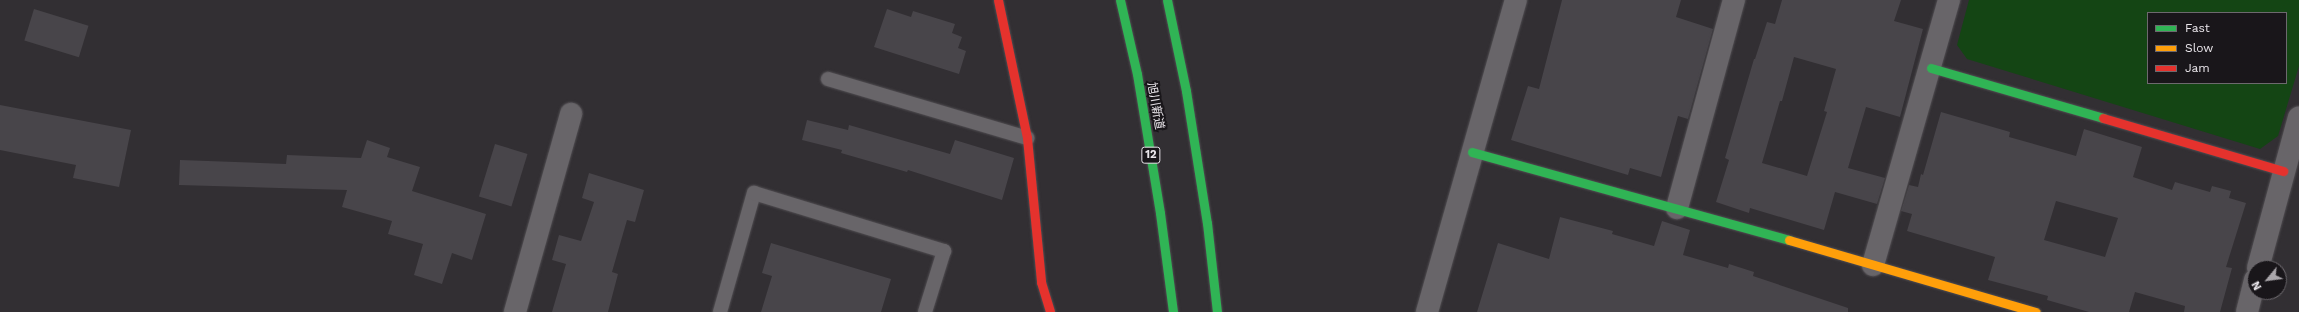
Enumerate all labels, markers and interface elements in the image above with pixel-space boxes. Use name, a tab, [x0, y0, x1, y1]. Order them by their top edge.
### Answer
legend	[2147, 12, 2287, 84]
text: Fast	[2185, 21, 2210, 35]
text: Slow	[2185, 41, 2213, 55]
text: Jam	[2185, 61, 2210, 75]
street label: 旭川新道	[1144, 81, 1166, 131]
road number: 12	[1141, 146, 1161, 164]
north arrow	[2247, 260, 2287, 300]
text: N	[2249, 279, 2265, 292]

